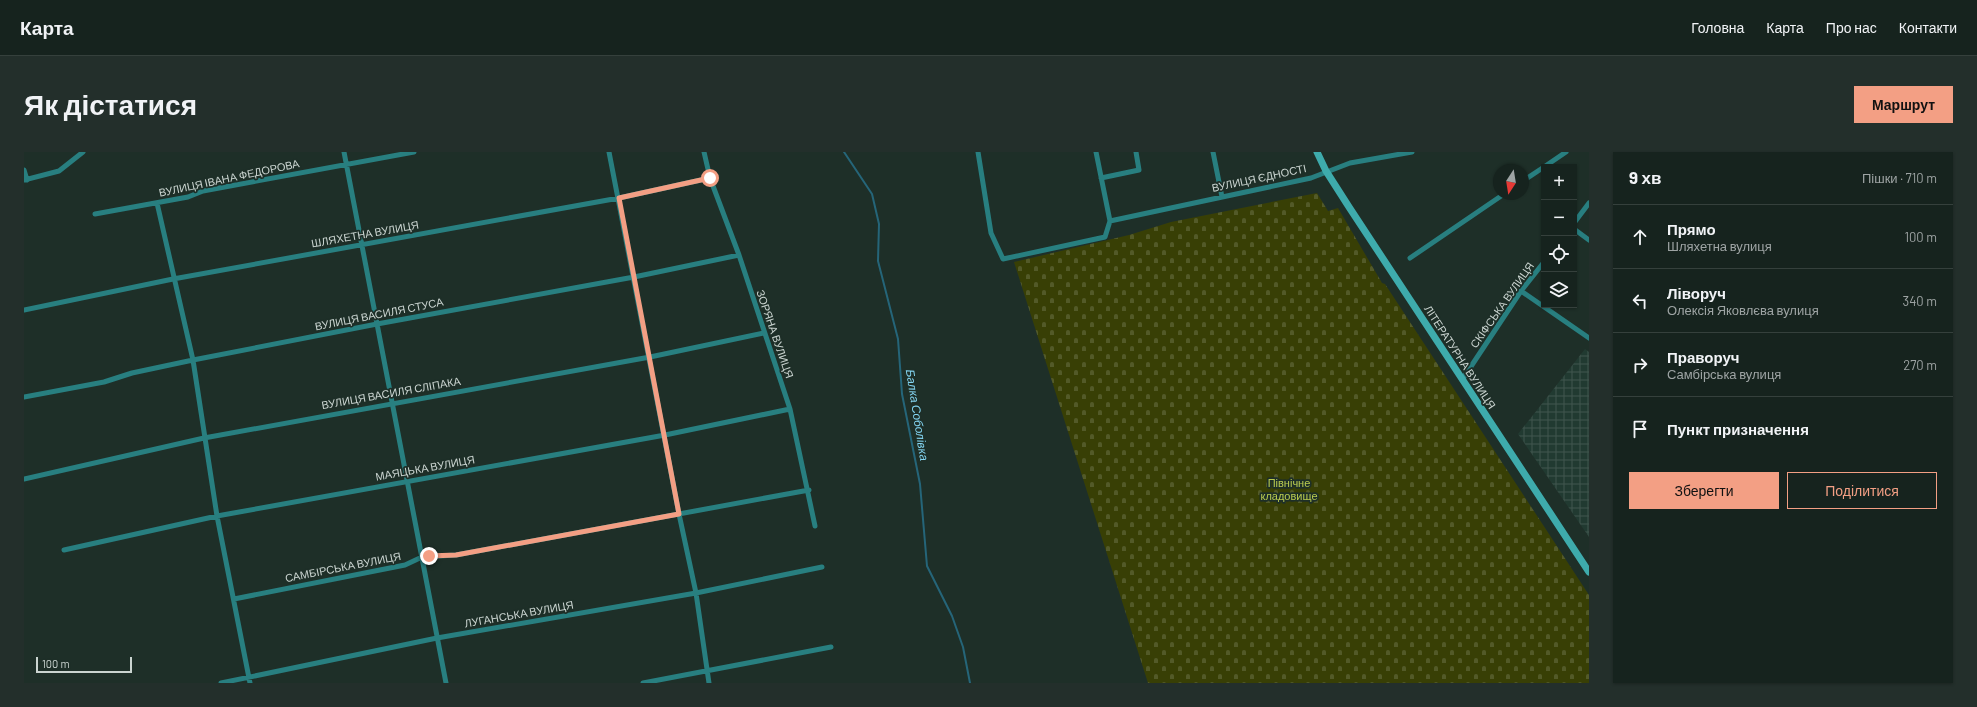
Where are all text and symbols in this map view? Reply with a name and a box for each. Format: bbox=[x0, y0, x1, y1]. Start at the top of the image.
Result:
text: Карта bbox=[20, 16, 74, 39]
text: Головна bbox=[1691, 19, 1744, 36]
text: Карта bbox=[1766, 19, 1804, 36]
text: Про нас bbox=[1826, 19, 1877, 36]
text: Контакти bbox=[1899, 19, 1957, 36]
button: Маршрут bbox=[1854, 86, 1953, 123]
text: Як дістатися bbox=[24, 87, 197, 121]
street label: ВУЛИЦЯ ІВАНА ФЕДОРОВА bbox=[157, 156, 301, 199]
street label: ВУЛИЦЯ ЄДНОСТІ bbox=[1210, 161, 1307, 194]
north arrow bbox=[1493, 164, 1529, 200]
map controls bbox=[1541, 164, 1577, 308]
button: + bbox=[1541, 164, 1577, 200]
text: 9 хв bbox=[1629, 167, 1661, 187]
route start bbox=[701, 169, 719, 187]
text: Пішки · 710 m bbox=[1862, 170, 1937, 186]
button: − bbox=[1541, 200, 1577, 236]
street label: ШЛЯХЕТНА ВУЛИЦЯ bbox=[310, 218, 420, 249]
text: Прямо bbox=[1667, 220, 1716, 238]
icon: ahead bbox=[1629, 226, 1651, 248]
text: 100 m bbox=[1904, 229, 1937, 245]
button: locate bbox=[1541, 236, 1577, 272]
text: Шляхетна вулиця bbox=[1667, 238, 1772, 254]
street label: СКІФСЬКА ВУЛИЦЯ bbox=[1467, 259, 1536, 350]
button: layers bbox=[1541, 272, 1577, 308]
text: Ліворуч bbox=[1667, 284, 1726, 302]
street label: ЗОРЯНА ВУЛИЦЯ bbox=[754, 288, 797, 380]
icon: left bbox=[1629, 290, 1651, 312]
text: 340 m bbox=[1902, 293, 1937, 309]
street label: ВУЛИЦЯ ВАСИЛЯ СТУСА bbox=[314, 295, 445, 332]
text: Олексія Яковлєва вулиця bbox=[1667, 302, 1819, 318]
street label: ЛІТЕРАТУРНА ВУЛИЦЯ bbox=[1422, 303, 1499, 411]
text: Праворуч bbox=[1667, 348, 1740, 366]
icon: right bbox=[1629, 354, 1651, 376]
text: 270 m bbox=[1903, 357, 1937, 373]
text: Самбірська вулиця bbox=[1667, 366, 1781, 382]
water label: Балка Соболівка bbox=[904, 368, 932, 462]
street label: ВУЛИЦЯ ВАСИЛЯ СЛІПАКА bbox=[320, 374, 462, 411]
icon: arrive bbox=[1629, 418, 1651, 440]
text: Пункт призначення bbox=[1667, 420, 1809, 438]
street label: МАЯЦЬКА ВУЛИЦЯ bbox=[374, 452, 476, 483]
button: Зберегти bbox=[1629, 472, 1779, 509]
button: Поділитися bbox=[1787, 472, 1937, 509]
park label: Північне кладовище bbox=[1260, 476, 1318, 502]
route end bbox=[420, 547, 438, 565]
street label: САМБІРСЬКА ВУЛИЦЯ bbox=[284, 549, 402, 584]
street label: ЛУГАНСЬКА ВУЛИЦЯ bbox=[463, 597, 575, 630]
scale bar bbox=[36, 655, 132, 674]
text: 100 m bbox=[42, 657, 70, 670]

